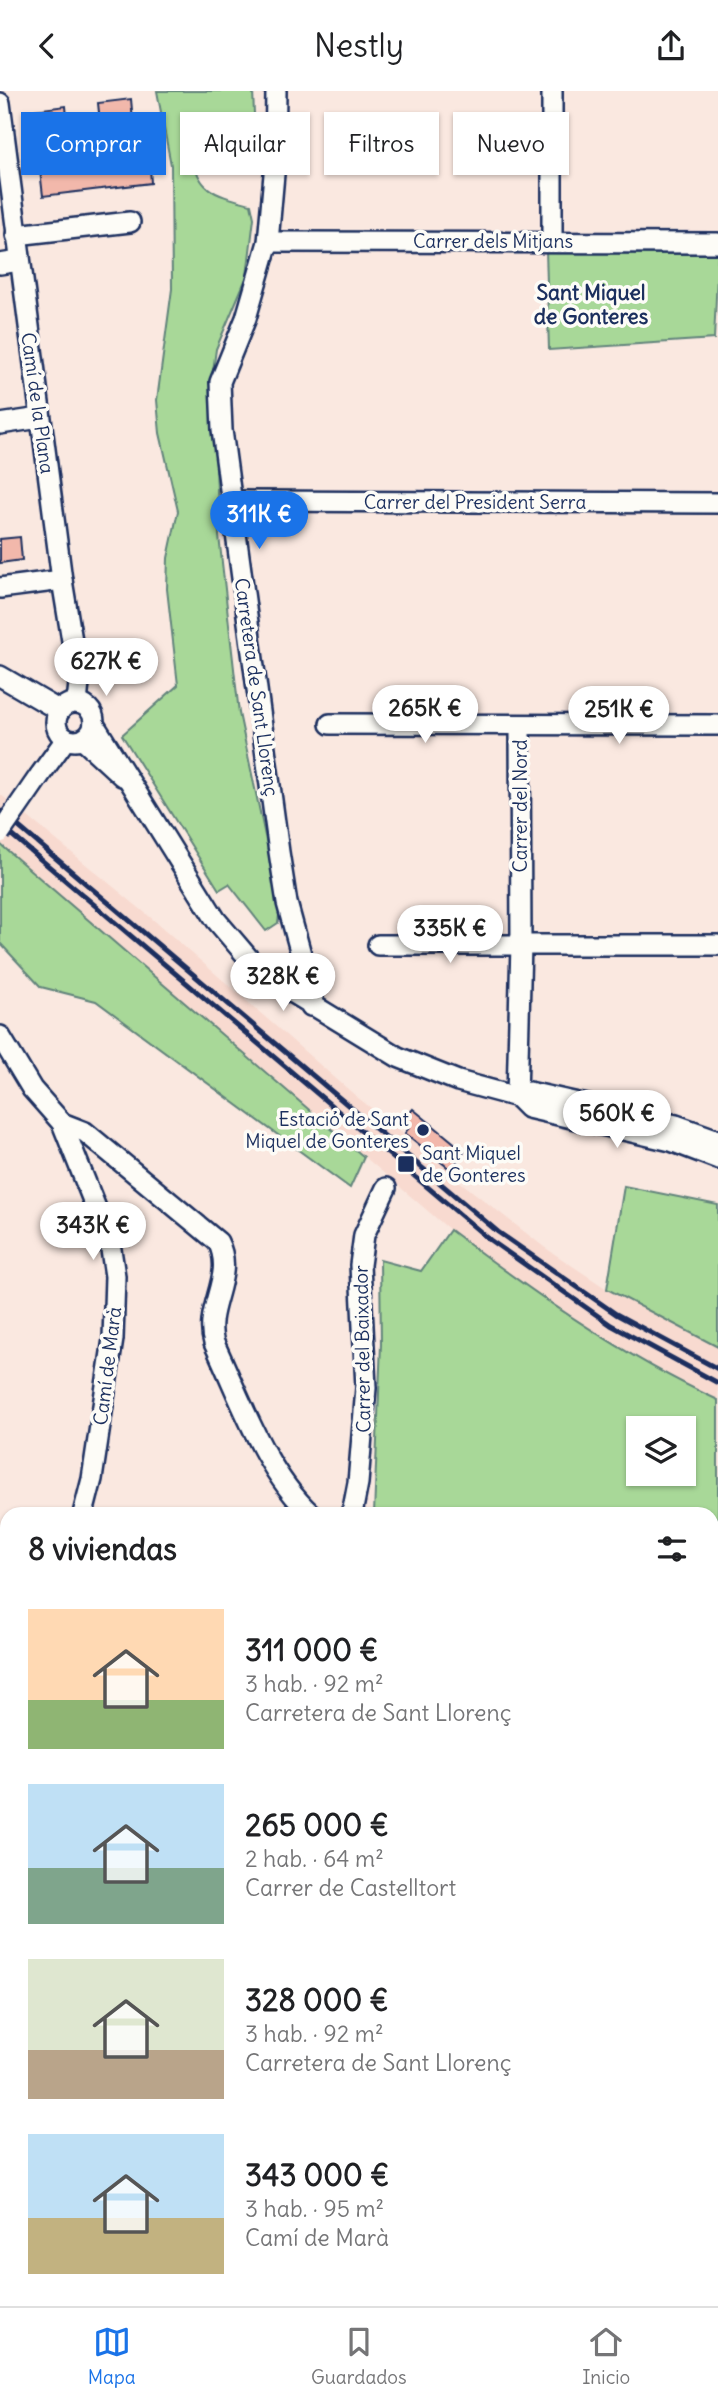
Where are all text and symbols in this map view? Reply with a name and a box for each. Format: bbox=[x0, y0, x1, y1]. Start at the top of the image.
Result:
text: Nestly bbox=[314, 25, 404, 66]
icon: back bbox=[28, 27, 66, 65]
icon: share bbox=[652, 27, 690, 65]
chip: Comprar bbox=[21, 112, 166, 175]
chip: Alquilar bbox=[180, 112, 310, 175]
chip: Filtros bbox=[324, 112, 439, 175]
chip: Nuevo bbox=[453, 112, 569, 175]
street label: Carrer dels Mitjans bbox=[413, 229, 573, 253]
district label: Sant Miquel de Gonteres bbox=[534, 279, 649, 330]
street label: Camí de la Plana bbox=[16, 331, 60, 475]
street label: Carrer del President Serra bbox=[364, 490, 586, 514]
pin: 311K € bbox=[202, 491, 316, 551]
text: 311K € bbox=[226, 499, 292, 528]
street label: Carretera de Sant Llorenç bbox=[230, 576, 284, 798]
pin: 627K € bbox=[49, 639, 163, 698]
text: 627K € bbox=[70, 646, 142, 675]
pin: 265K € bbox=[368, 685, 482, 745]
pin: 251K € bbox=[562, 687, 676, 746]
text: 265K € bbox=[388, 693, 462, 722]
text: 251K € bbox=[584, 694, 654, 723]
street label: Carrer del Nord bbox=[508, 739, 532, 873]
pin: 335K € bbox=[393, 905, 507, 965]
text: 335K € bbox=[413, 913, 487, 942]
pin: 328K € bbox=[226, 953, 340, 1013]
text: 328K € bbox=[246, 961, 320, 990]
pin: 560K € bbox=[560, 1091, 674, 1150]
text: 560K € bbox=[579, 1098, 655, 1127]
place label: Estació de Sant Miquel de Gonteres bbox=[245, 1107, 409, 1153]
marker: Estació de Sant Miquel de Gonteres bbox=[415, 1122, 431, 1138]
place label: Sant Miquel de Gonteres bbox=[422, 1141, 526, 1187]
marker: Sant Miquel de Gonteres bbox=[396, 1154, 416, 1174]
pin: 343K € bbox=[36, 1203, 150, 1262]
text: 343K € bbox=[56, 1210, 130, 1239]
street label: Carrer del Baixador bbox=[349, 1265, 375, 1433]
street label: Camí de Marà bbox=[88, 1305, 126, 1427]
map controls bbox=[626, 1416, 696, 1486]
button: layers bbox=[626, 1416, 696, 1486]
text: 8 viviendas bbox=[28, 1530, 177, 1568]
icon: filters bbox=[653, 1530, 691, 1568]
text: 311 000 € bbox=[245, 1631, 378, 1669]
icon: home bbox=[84, 1637, 168, 1721]
text: 3 hab. · 92 m² bbox=[245, 1669, 384, 1698]
text: Carretera de Sant Llorenç bbox=[245, 1698, 511, 1727]
text: 265 000 € bbox=[245, 1806, 389, 1844]
icon: home bbox=[84, 1812, 168, 1896]
text: 2 hab. · 64 m² bbox=[245, 1844, 384, 1873]
text: Carrer de Castelltort bbox=[245, 1873, 456, 1902]
text: 328 000 € bbox=[245, 1981, 389, 2019]
icon: home bbox=[84, 1987, 168, 2071]
text: 3 hab. · 92 m² bbox=[245, 2019, 384, 2048]
text: Carretera de Sant Llorenç bbox=[245, 2048, 511, 2077]
text: 343 000 € bbox=[245, 2156, 389, 2194]
icon: home bbox=[84, 2162, 168, 2246]
text: 3 hab. · 95 m² bbox=[245, 2194, 384, 2223]
text: Camí de Marà bbox=[245, 2223, 389, 2252]
tab: Mapa bbox=[88, 2323, 136, 2389]
tab: Guardados bbox=[311, 2323, 407, 2389]
tab: Inicio bbox=[582, 2323, 630, 2389]

